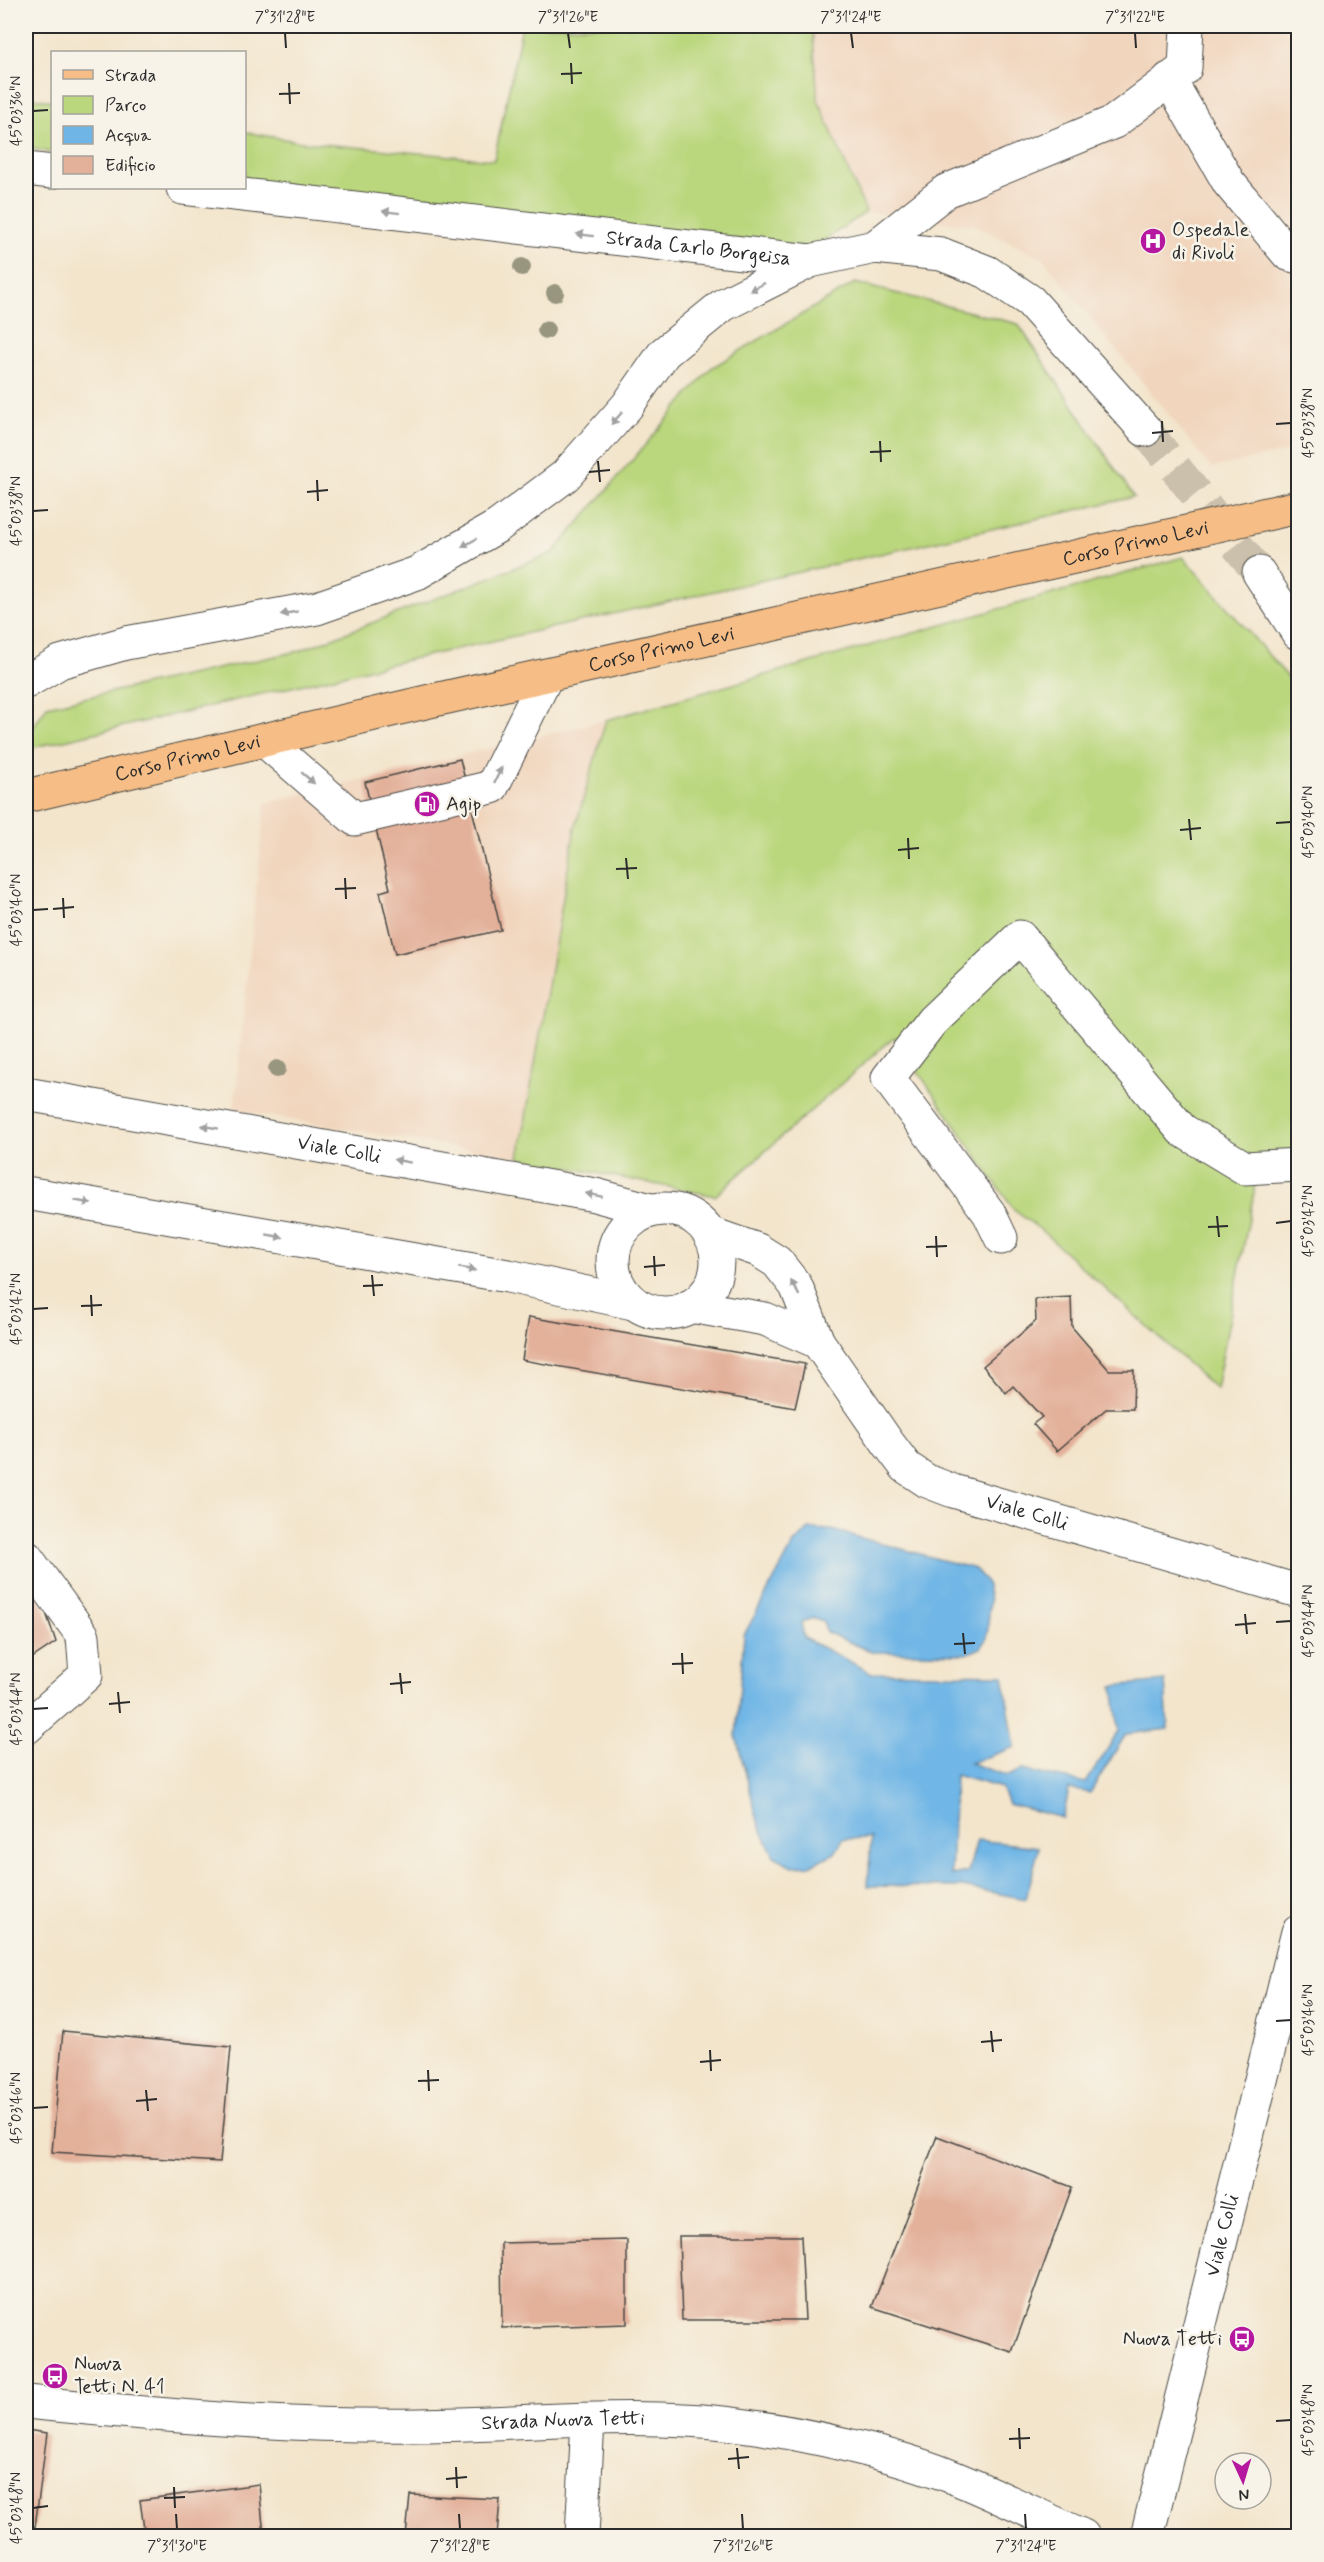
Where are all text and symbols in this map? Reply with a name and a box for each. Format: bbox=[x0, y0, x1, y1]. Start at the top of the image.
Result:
text: 7°31'28"E bbox=[255, 8, 315, 28]
text: 7°31'26"E bbox=[538, 8, 598, 28]
text: 7°31'24"E bbox=[820, 8, 882, 28]
text: 7°31'22"E bbox=[1105, 8, 1165, 28]
legend bbox=[51, 51, 246, 189]
text: Strada bbox=[105, 64, 156, 88]
text: 45°03'36"N bbox=[7, 76, 27, 146]
text: Parco bbox=[105, 94, 146, 118]
text: Acqua bbox=[105, 124, 151, 148]
text: Edificio bbox=[105, 154, 156, 178]
one-way arrow bbox=[381, 207, 400, 217]
place label: Ospedale di Rivoli bbox=[1172, 217, 1249, 267]
street label: Strada Carlo Borgeisa bbox=[605, 224, 792, 272]
hospital icon: Ospedale di Rivoli bbox=[1138, 226, 1168, 256]
one-way arrow bbox=[575, 230, 594, 240]
one-way arrow bbox=[749, 283, 766, 292]
text: 45°03'38"N bbox=[1299, 388, 1319, 458]
one-way arrow bbox=[611, 410, 624, 425]
text: 45°03'38"N bbox=[7, 476, 27, 546]
street label: Corso Primo Levi bbox=[1060, 514, 1211, 573]
one-way arrow bbox=[460, 538, 477, 548]
one-way arrow bbox=[279, 609, 298, 618]
street label: Corso Primo Levi bbox=[586, 620, 737, 679]
street label: Corso Primo Levi bbox=[112, 728, 263, 788]
one-way arrow bbox=[493, 767, 502, 784]
one-way arrow bbox=[300, 771, 315, 784]
text: 45°03'40"N bbox=[1299, 786, 1319, 858]
fuel station icon: Agip bbox=[412, 789, 442, 819]
place label: Agip bbox=[446, 791, 481, 818]
text: 45°03'40"N bbox=[7, 874, 27, 946]
one-way arrow bbox=[200, 1122, 219, 1131]
street label: Viale Colli bbox=[295, 1129, 383, 1170]
one-way arrow bbox=[392, 1156, 411, 1165]
text: 45°03'42"N bbox=[1299, 1185, 1319, 1257]
one-way arrow bbox=[584, 1190, 603, 1199]
one-way arrow bbox=[74, 1198, 93, 1207]
one-way arrow bbox=[266, 1231, 285, 1240]
one-way arrow bbox=[458, 1265, 477, 1274]
text: 45°03'42"N bbox=[7, 1273, 27, 1345]
one-way arrow bbox=[790, 1279, 800, 1296]
street label: Viale Colli bbox=[983, 1488, 1071, 1537]
text: 45°03'44"N bbox=[1299, 1584, 1319, 1658]
text: 45°03'44"N bbox=[7, 1672, 27, 1746]
text: 45°03'46"N bbox=[1299, 1984, 1319, 2056]
text: 45°03'46"N bbox=[7, 2072, 27, 2144]
street label: Viale Colli bbox=[1199, 2191, 1246, 2279]
bus stop icon: Nuova Tetti bbox=[1227, 2324, 1257, 2354]
place label: Nuova Tetti bbox=[1123, 2326, 1222, 2353]
place label: Nuova Tetti N. 41 bbox=[74, 2351, 165, 2401]
bus stop icon: Nuova Tetti N. 41 bbox=[40, 2361, 70, 2391]
text: 45°03'48"N bbox=[1299, 2384, 1319, 2456]
street label: Strada Nuova Tetti bbox=[481, 2405, 645, 2437]
north arrow bbox=[1213, 2451, 1273, 2511]
text: 45°03'48"N bbox=[7, 2472, 27, 2544]
text: N bbox=[1238, 2484, 1250, 2505]
text: 7°31'30"E bbox=[147, 2537, 207, 2557]
text: 7°31'28"E bbox=[430, 2537, 490, 2557]
text: 7°31'26"E bbox=[713, 2537, 773, 2557]
text: 7°31'24"E bbox=[995, 2537, 1057, 2557]

